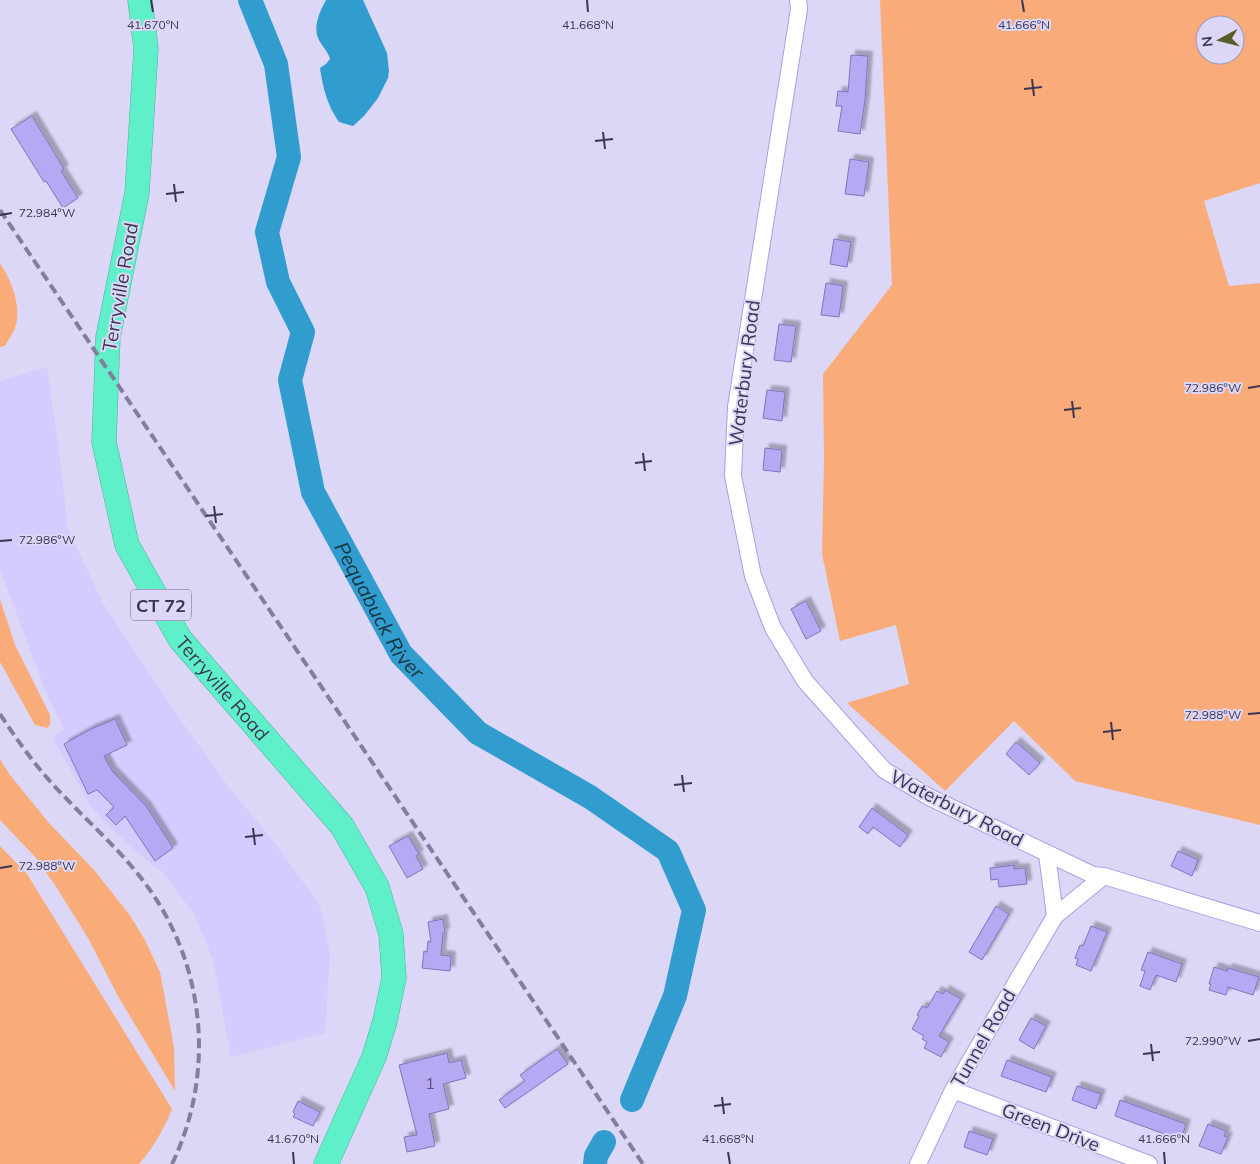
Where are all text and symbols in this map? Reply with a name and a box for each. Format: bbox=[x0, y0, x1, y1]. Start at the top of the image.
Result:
north arrow bbox=[1195, 15, 1245, 65]
text: 41.670°N bbox=[127, 17, 179, 32]
text: 41.668°N bbox=[562, 17, 614, 32]
text: 41.666°N bbox=[998, 17, 1050, 32]
text: N bbox=[1198, 35, 1217, 48]
text: 72.984°W bbox=[19, 205, 75, 220]
street label: Terryville Road bbox=[97, 221, 143, 353]
street label: Waterbury Road bbox=[723, 299, 765, 447]
text: 72.986°W bbox=[1185, 380, 1241, 395]
text: 72.986°W bbox=[19, 532, 75, 547]
water label: Pequabuck River bbox=[330, 537, 431, 684]
road number: CT 72 bbox=[131, 590, 191, 620]
street label: Terryville Road bbox=[171, 631, 274, 745]
text: 72.988°W bbox=[1185, 707, 1241, 722]
street label: Waterbury Road bbox=[886, 764, 1028, 852]
text: 72.988°W bbox=[19, 858, 75, 873]
street label: Tunnel Road bbox=[945, 984, 1021, 1092]
text: 72.990°W bbox=[1185, 1033, 1241, 1048]
house number: 1 bbox=[425, 1073, 435, 1093]
street label: Green Drive bbox=[998, 1097, 1104, 1157]
text: 41.670°N bbox=[267, 1131, 319, 1146]
text: 41.668°N bbox=[702, 1131, 754, 1146]
text: 41.666°N bbox=[1138, 1131, 1190, 1146]

